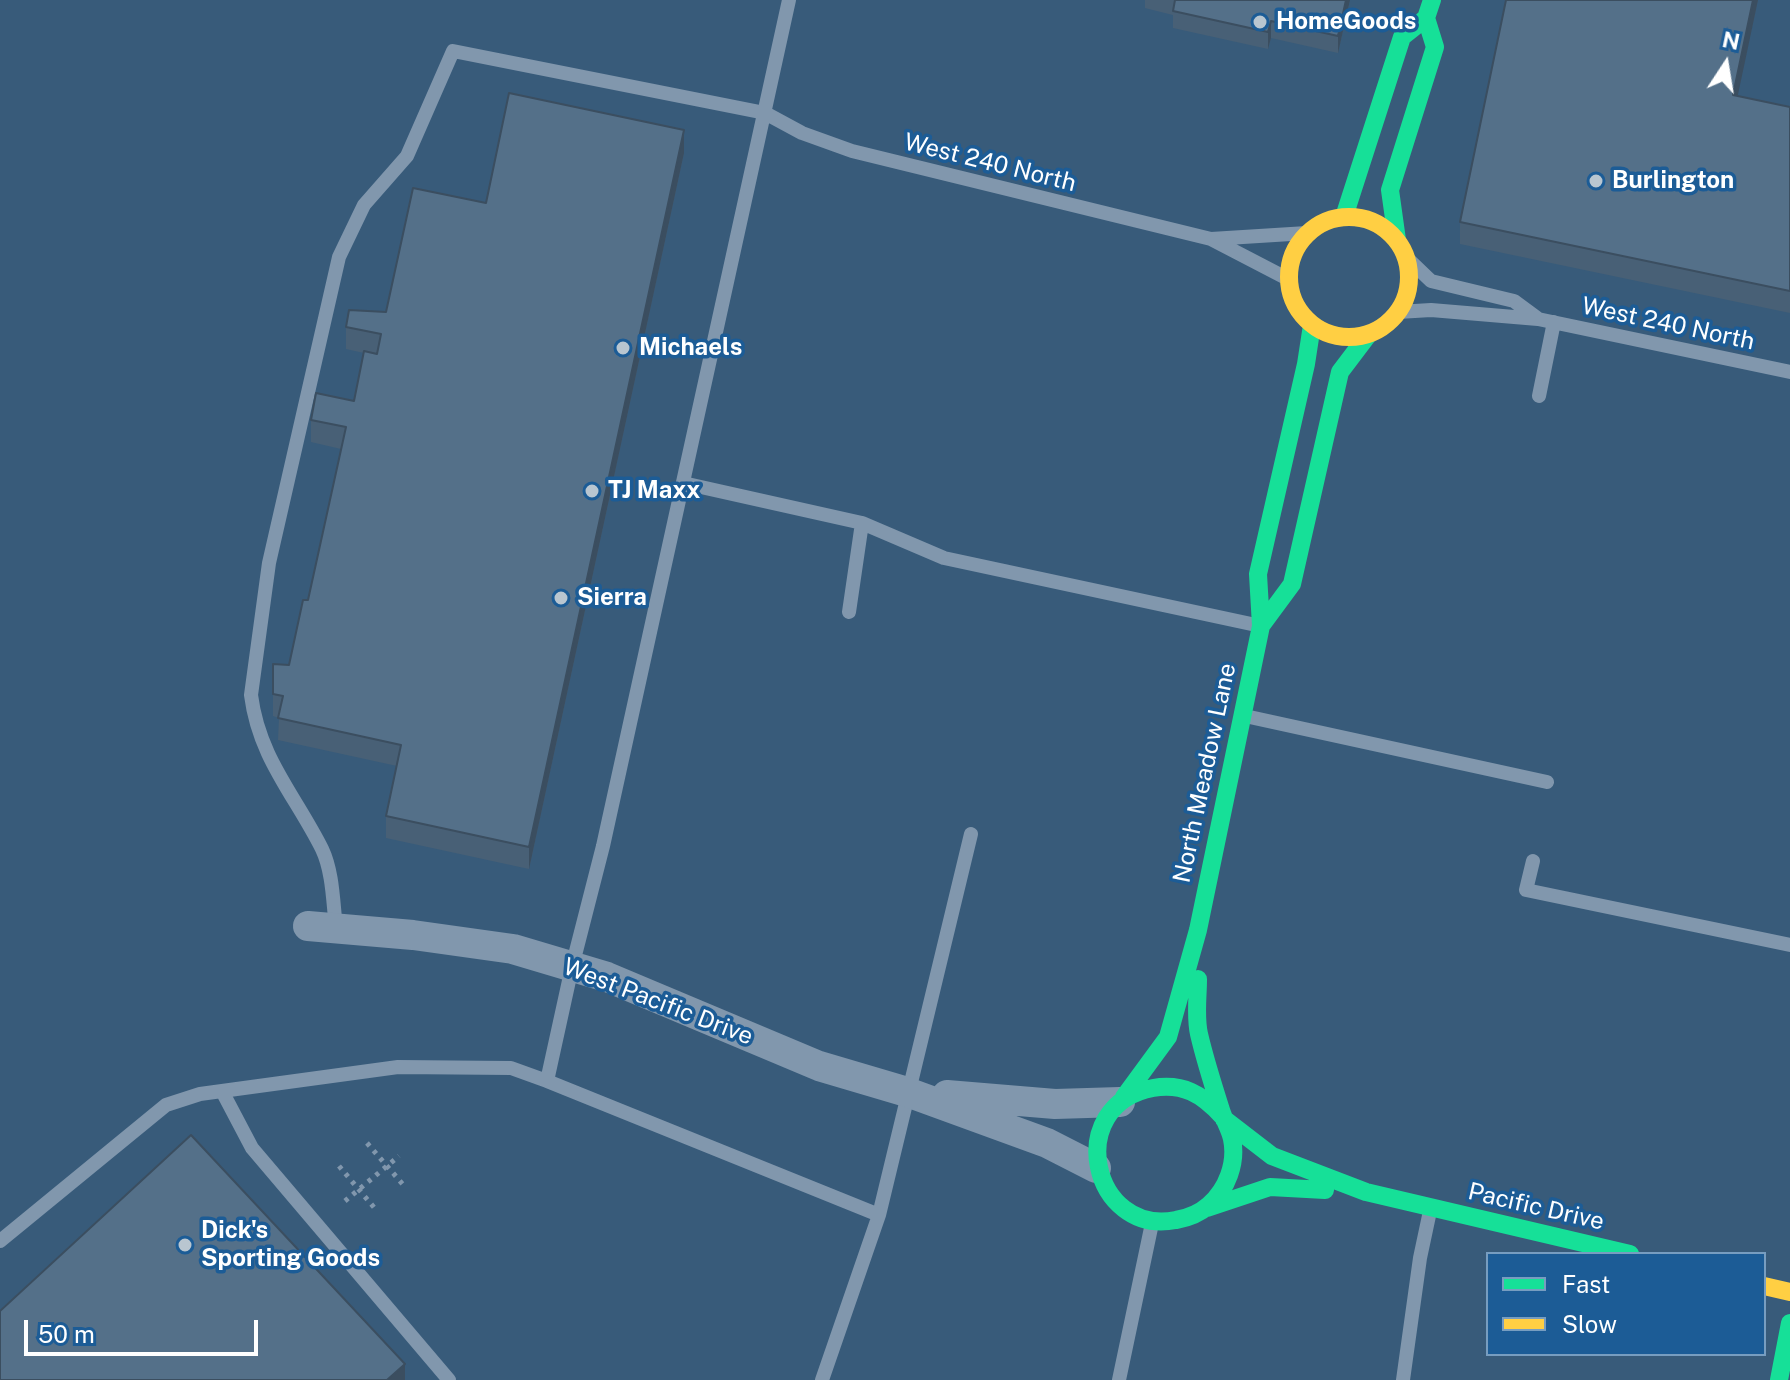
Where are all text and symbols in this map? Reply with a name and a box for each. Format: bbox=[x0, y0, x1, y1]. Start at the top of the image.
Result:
place label: HomeGoods bbox=[1276, 8, 1416, 36]
marker: HomeGoods bbox=[1251, 13, 1269, 31]
north arrow bbox=[1686, 24, 1766, 104]
text: N bbox=[1720, 26, 1742, 55]
street label: West 240 North bbox=[901, 128, 1079, 198]
place label: Burlington bbox=[1612, 167, 1734, 195]
marker: Burlington bbox=[1587, 172, 1605, 190]
street label: West 240 North bbox=[1579, 292, 1757, 356]
place label: Michaels bbox=[639, 334, 742, 362]
marker: Michaels bbox=[614, 339, 632, 357]
place label: TJ Maxx bbox=[608, 477, 700, 505]
marker: TJ Maxx bbox=[583, 482, 601, 500]
place label: Sierra bbox=[577, 584, 647, 612]
marker: Sierra bbox=[552, 589, 570, 607]
street label: North Meadow Lane bbox=[1168, 661, 1242, 885]
street label: West Pacific Drive bbox=[559, 952, 757, 1052]
street label: Pacific Drive bbox=[1465, 1177, 1607, 1237]
place label: Dick's Sporting Goods bbox=[201, 1217, 380, 1273]
marker: Dick's Sporting Goods bbox=[176, 1236, 194, 1254]
legend bbox=[1486, 1252, 1766, 1356]
text: Fast bbox=[1562, 1270, 1610, 1298]
scale bar bbox=[28, 1304, 262, 1354]
text: Slow bbox=[1562, 1310, 1617, 1338]
text: 50 m bbox=[38, 1320, 95, 1348]

